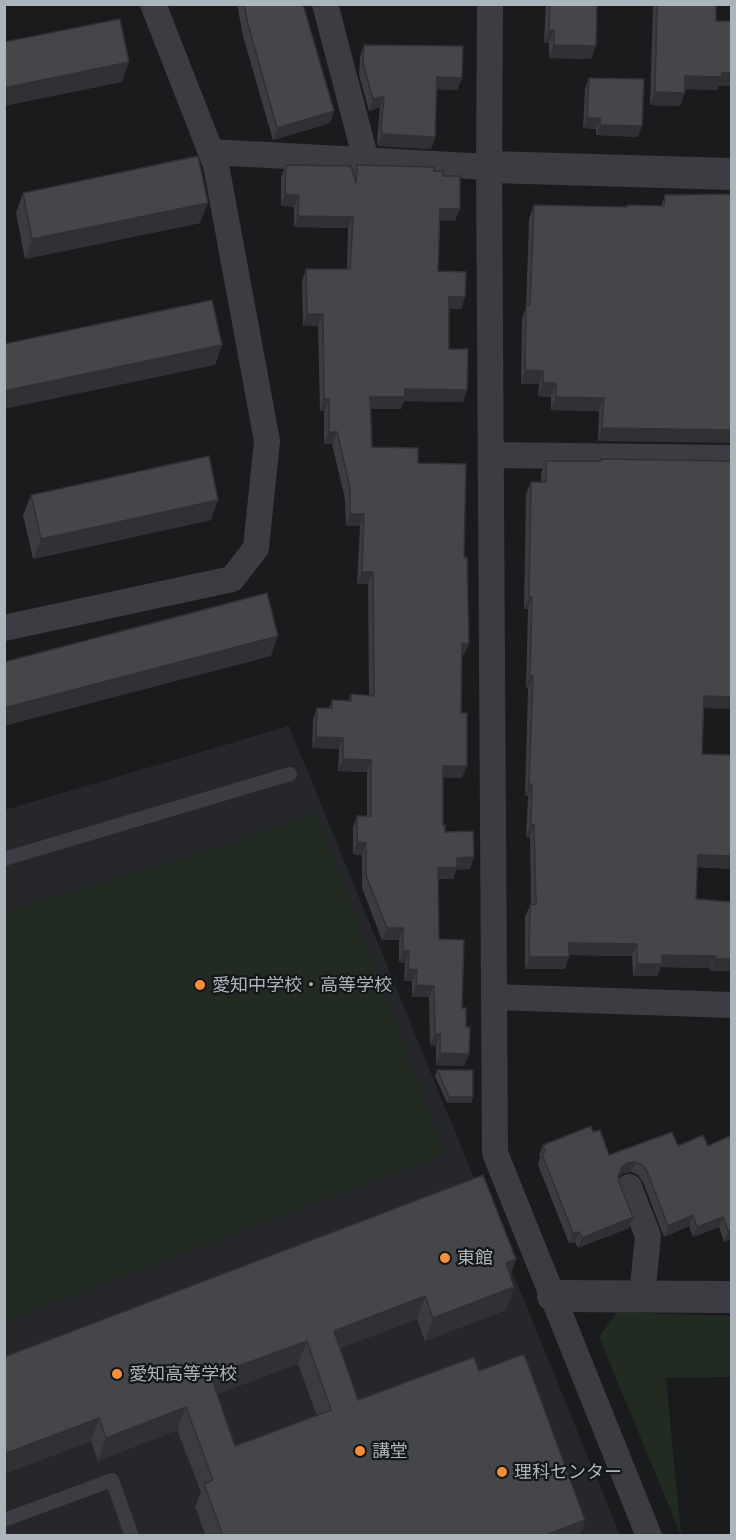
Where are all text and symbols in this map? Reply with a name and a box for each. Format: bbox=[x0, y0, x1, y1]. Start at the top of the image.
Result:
place label: 愛知中学校・高等学校 bbox=[212, 973, 392, 998]
marker: 愛知中学校・高等学校 bbox=[193, 978, 207, 992]
place label: 東館 bbox=[457, 1246, 493, 1271]
marker: 東館 bbox=[438, 1251, 452, 1265]
place label: 愛知高等学校 bbox=[129, 1362, 237, 1387]
marker: 愛知高等学校 bbox=[110, 1367, 124, 1381]
place label: 講堂 bbox=[372, 1439, 408, 1464]
marker: 講堂 bbox=[353, 1444, 367, 1458]
place label: 理科センター bbox=[514, 1460, 622, 1485]
marker: 理科センター bbox=[495, 1465, 509, 1479]

